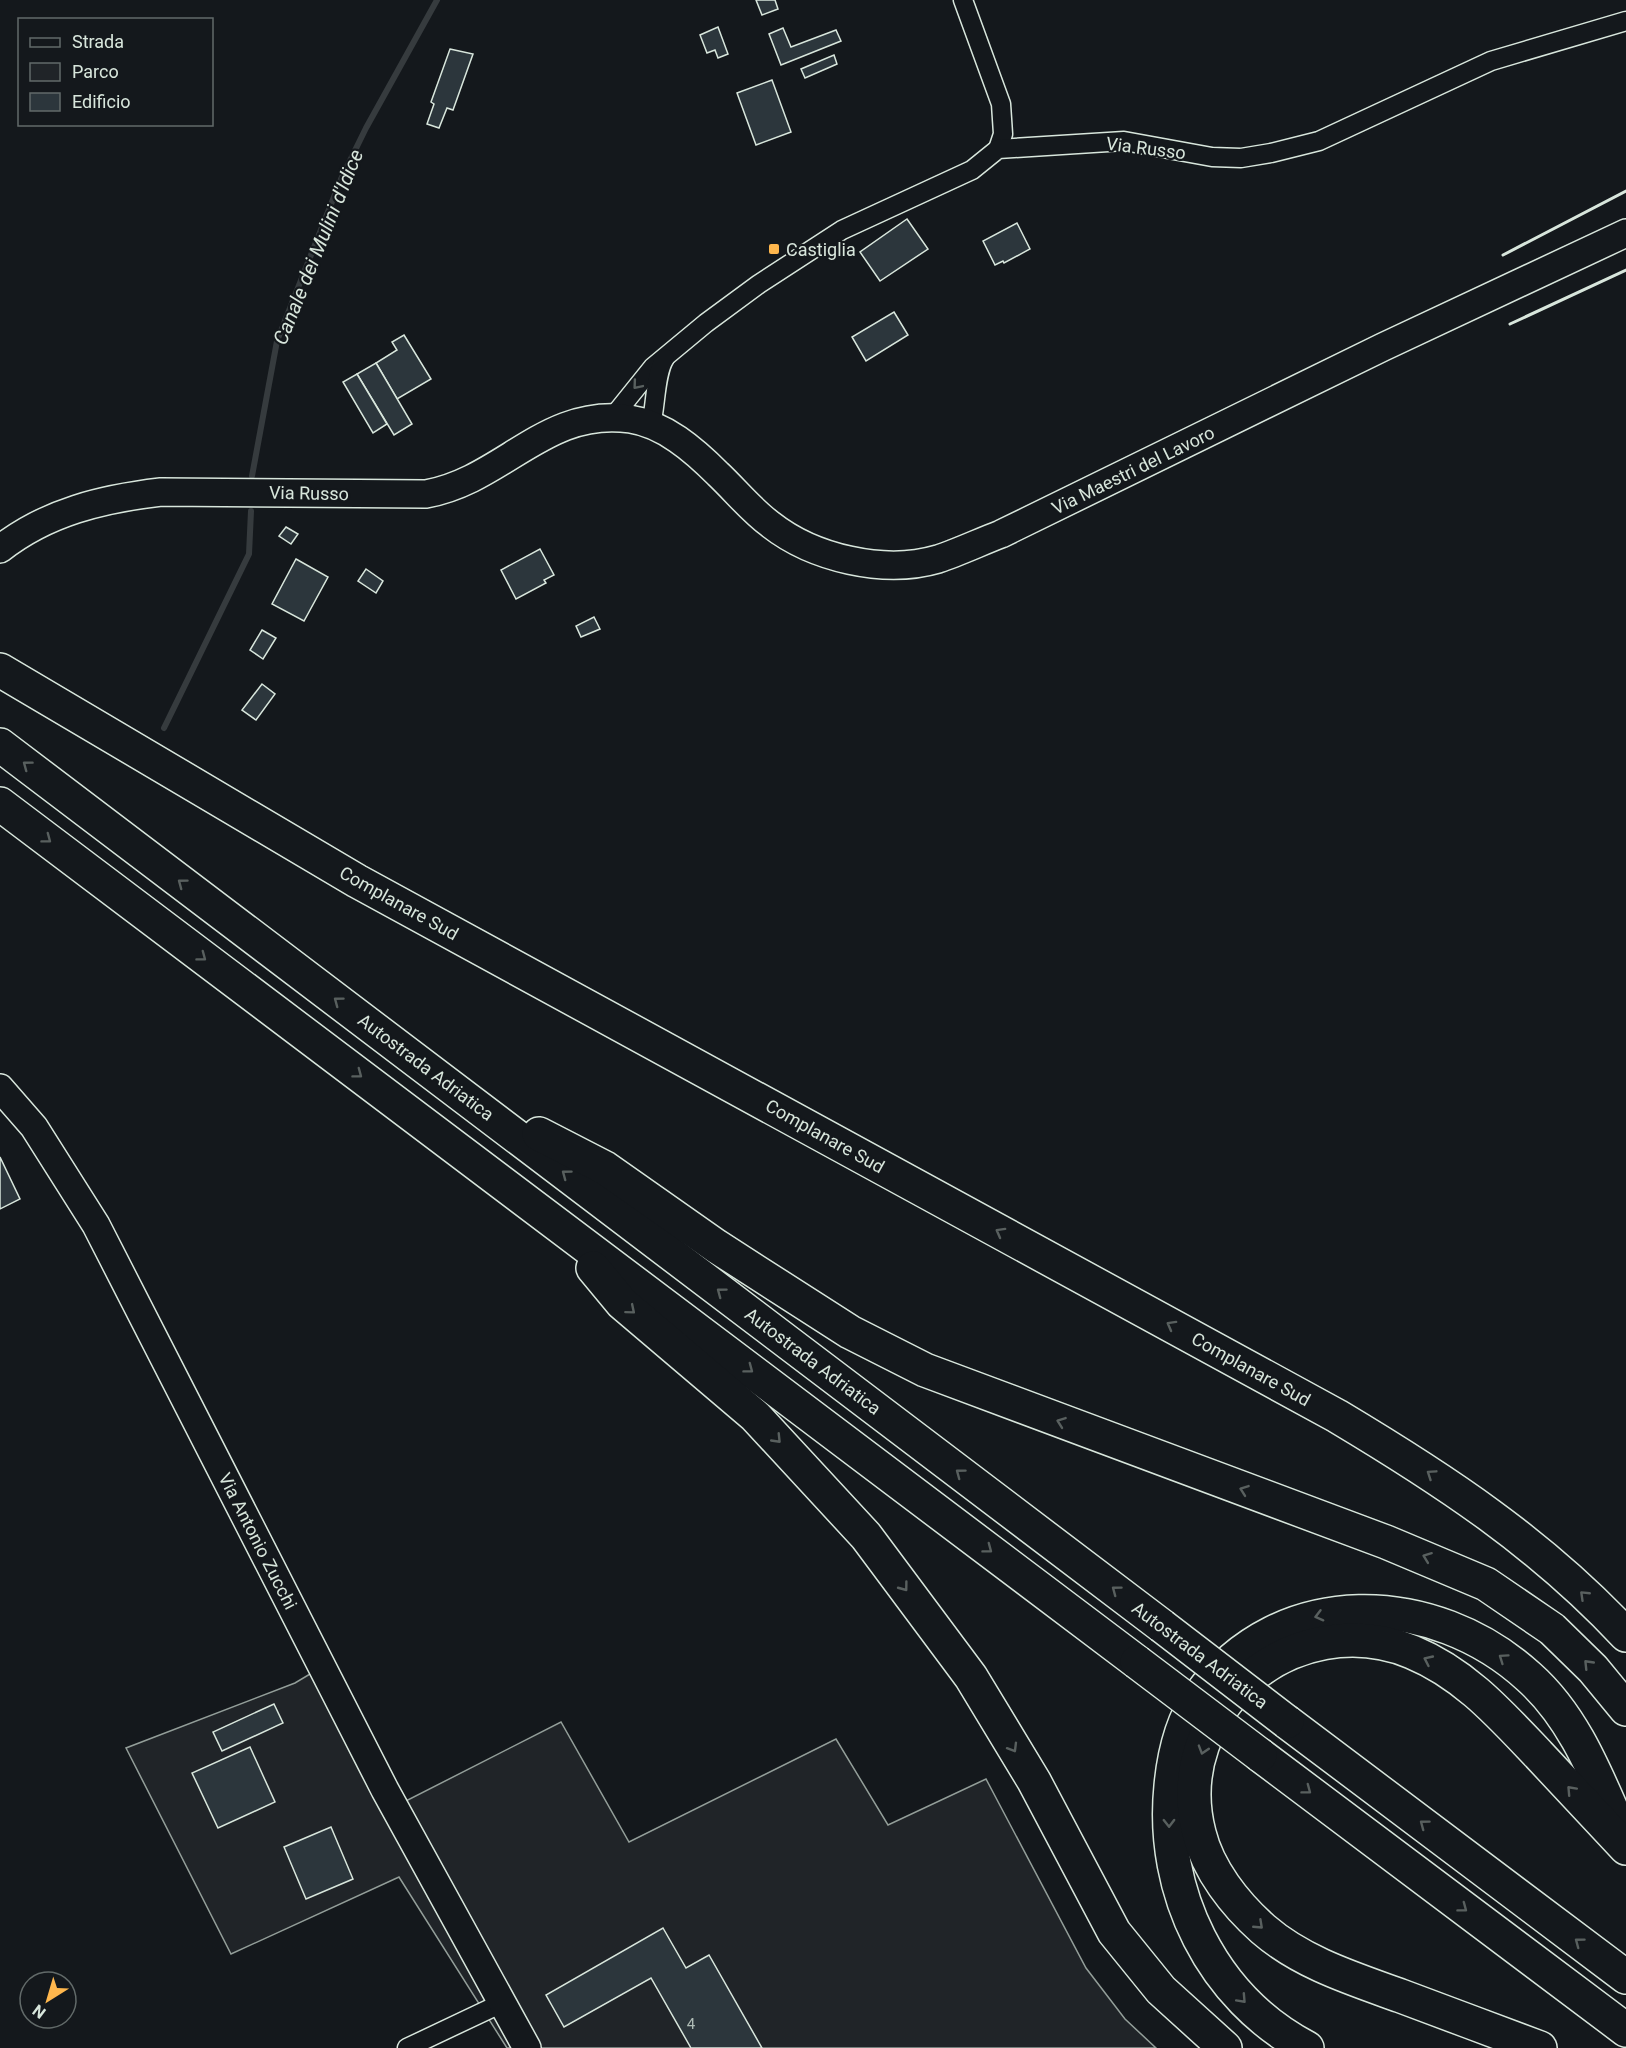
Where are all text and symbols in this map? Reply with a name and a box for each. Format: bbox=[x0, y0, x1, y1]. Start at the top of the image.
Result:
legend bbox=[18, 18, 213, 126]
text: Strada bbox=[72, 31, 124, 52]
text: Parco bbox=[72, 61, 119, 82]
text: Edificio bbox=[72, 91, 131, 112]
street label: Via Russo bbox=[1105, 133, 1187, 163]
water label: Canale dei Mulini d'Idice bbox=[268, 146, 368, 348]
place label: Castiglia bbox=[786, 239, 856, 260]
marker: Castiglia bbox=[767, 242, 781, 256]
one-way arrow bbox=[633, 378, 644, 389]
street label: Via Maestri del Lavoro bbox=[1048, 422, 1218, 518]
street label: Via Russo bbox=[269, 482, 349, 504]
one-way arrow bbox=[22, 762, 33, 773]
one-way arrow bbox=[40, 832, 51, 843]
street label: Complanare Sud bbox=[336, 862, 462, 944]
one-way arrow bbox=[178, 879, 189, 890]
one-way arrow bbox=[195, 950, 206, 961]
one-way arrow bbox=[333, 997, 344, 1008]
street label: Autostrada Adriatica bbox=[354, 1009, 498, 1125]
one-way arrow bbox=[351, 1067, 362, 1078]
street label: Complanare Sud bbox=[762, 1095, 888, 1177]
one-way arrow bbox=[562, 1170, 573, 1181]
one-way arrow bbox=[996, 1228, 1006, 1239]
one-way arrow bbox=[717, 1288, 728, 1299]
one-way arrow bbox=[624, 1303, 635, 1314]
street label: Autostrada Adriatica bbox=[741, 1303, 885, 1419]
one-way arrow bbox=[1167, 1321, 1177, 1332]
street label: Complanare Sud bbox=[1188, 1328, 1314, 1410]
one-way arrow bbox=[742, 1361, 753, 1372]
one-way arrow bbox=[1057, 1417, 1067, 1430]
one-way arrow bbox=[770, 1431, 781, 1442]
street label: Via Antonio Zucchi bbox=[214, 1469, 302, 1613]
one-way arrow bbox=[956, 1469, 967, 1480]
one-way arrow bbox=[1427, 1470, 1438, 1481]
one-way arrow bbox=[1240, 1484, 1250, 1497]
one-way arrow bbox=[981, 1542, 992, 1553]
one-way arrow bbox=[1422, 1552, 1433, 1565]
one-way arrow bbox=[897, 1580, 908, 1591]
one-way arrow bbox=[1111, 1587, 1122, 1598]
one-way arrow bbox=[1581, 1591, 1592, 1602]
street label: Autostrada Adriatica bbox=[1128, 1597, 1272, 1713]
one-way arrow bbox=[1314, 1609, 1324, 1622]
one-way arrow bbox=[1499, 1654, 1510, 1665]
one-way arrow bbox=[1423, 1655, 1434, 1667]
one-way arrow bbox=[1585, 1660, 1596, 1671]
one-way arrow bbox=[1006, 1742, 1018, 1752]
one-way arrow bbox=[1198, 1744, 1210, 1755]
one-way arrow bbox=[1301, 1783, 1312, 1794]
one-way arrow bbox=[1568, 1786, 1579, 1797]
one-way arrow bbox=[1163, 1818, 1175, 1827]
one-way arrow bbox=[1419, 1821, 1430, 1832]
one-way arrow bbox=[1457, 1900, 1468, 1911]
one-way arrow bbox=[1252, 1918, 1263, 1929]
one-way arrow bbox=[1575, 1938, 1586, 1949]
north arrow bbox=[18, 1970, 78, 2030]
one-way arrow bbox=[1234, 1992, 1245, 2003]
text: N bbox=[29, 2001, 50, 2023]
house number: 4 bbox=[687, 2015, 696, 2033]

